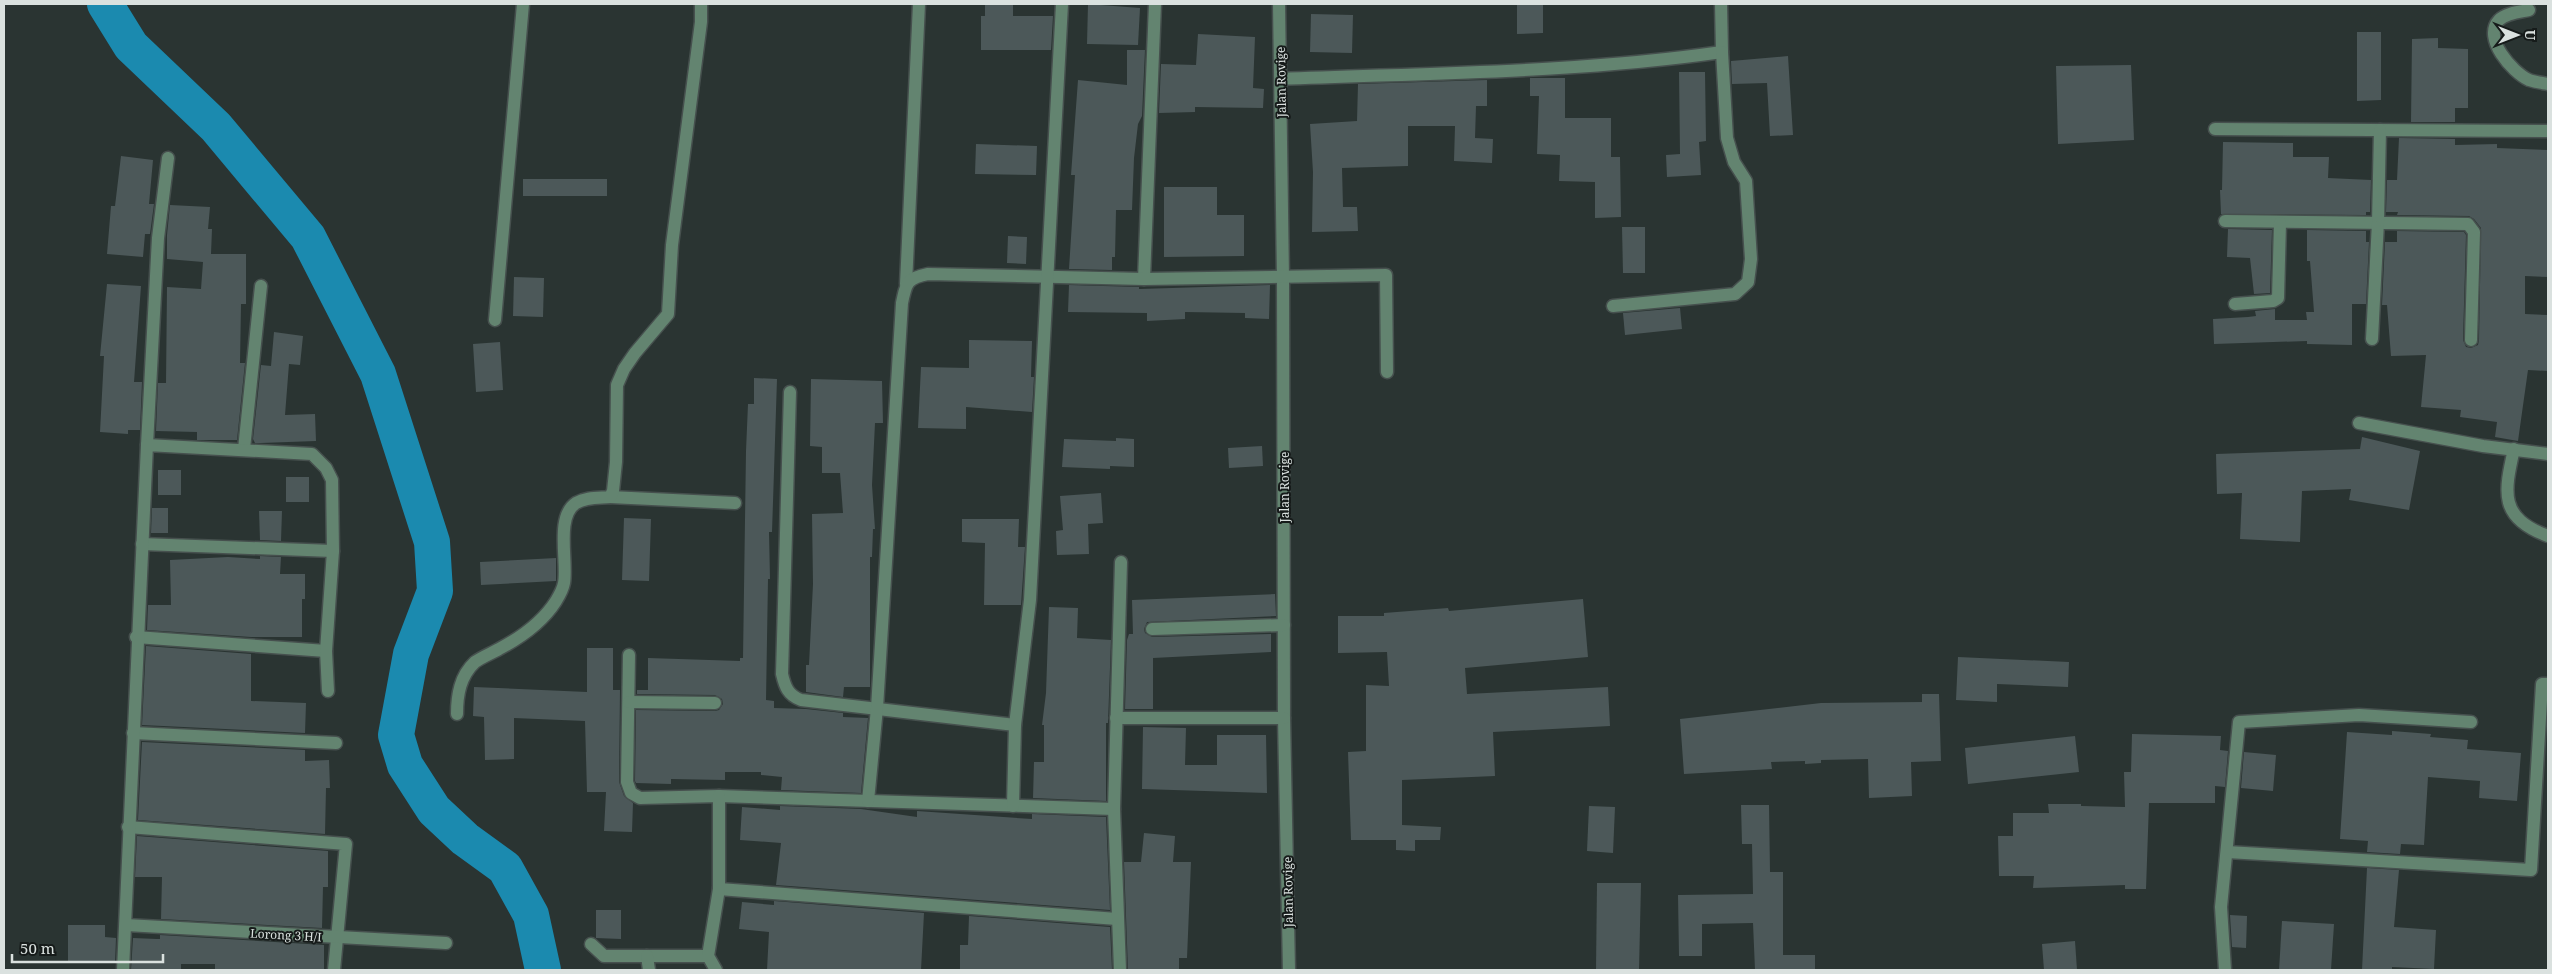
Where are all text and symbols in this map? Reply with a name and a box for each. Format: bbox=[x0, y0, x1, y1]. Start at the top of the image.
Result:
north arrow bbox=[2492, 10, 2542, 60]
text: U bbox=[2521, 30, 2540, 41]
street label: Jalan Rovige bbox=[1272, 46, 1290, 119]
street label: Jalan Rovige bbox=[1276, 452, 1293, 523]
street label: Jalan Rovige bbox=[1279, 856, 1297, 929]
street label: Lorong 3 H/I bbox=[250, 925, 322, 945]
scale bar bbox=[12, 932, 164, 964]
text: 50 m bbox=[20, 938, 55, 958]

